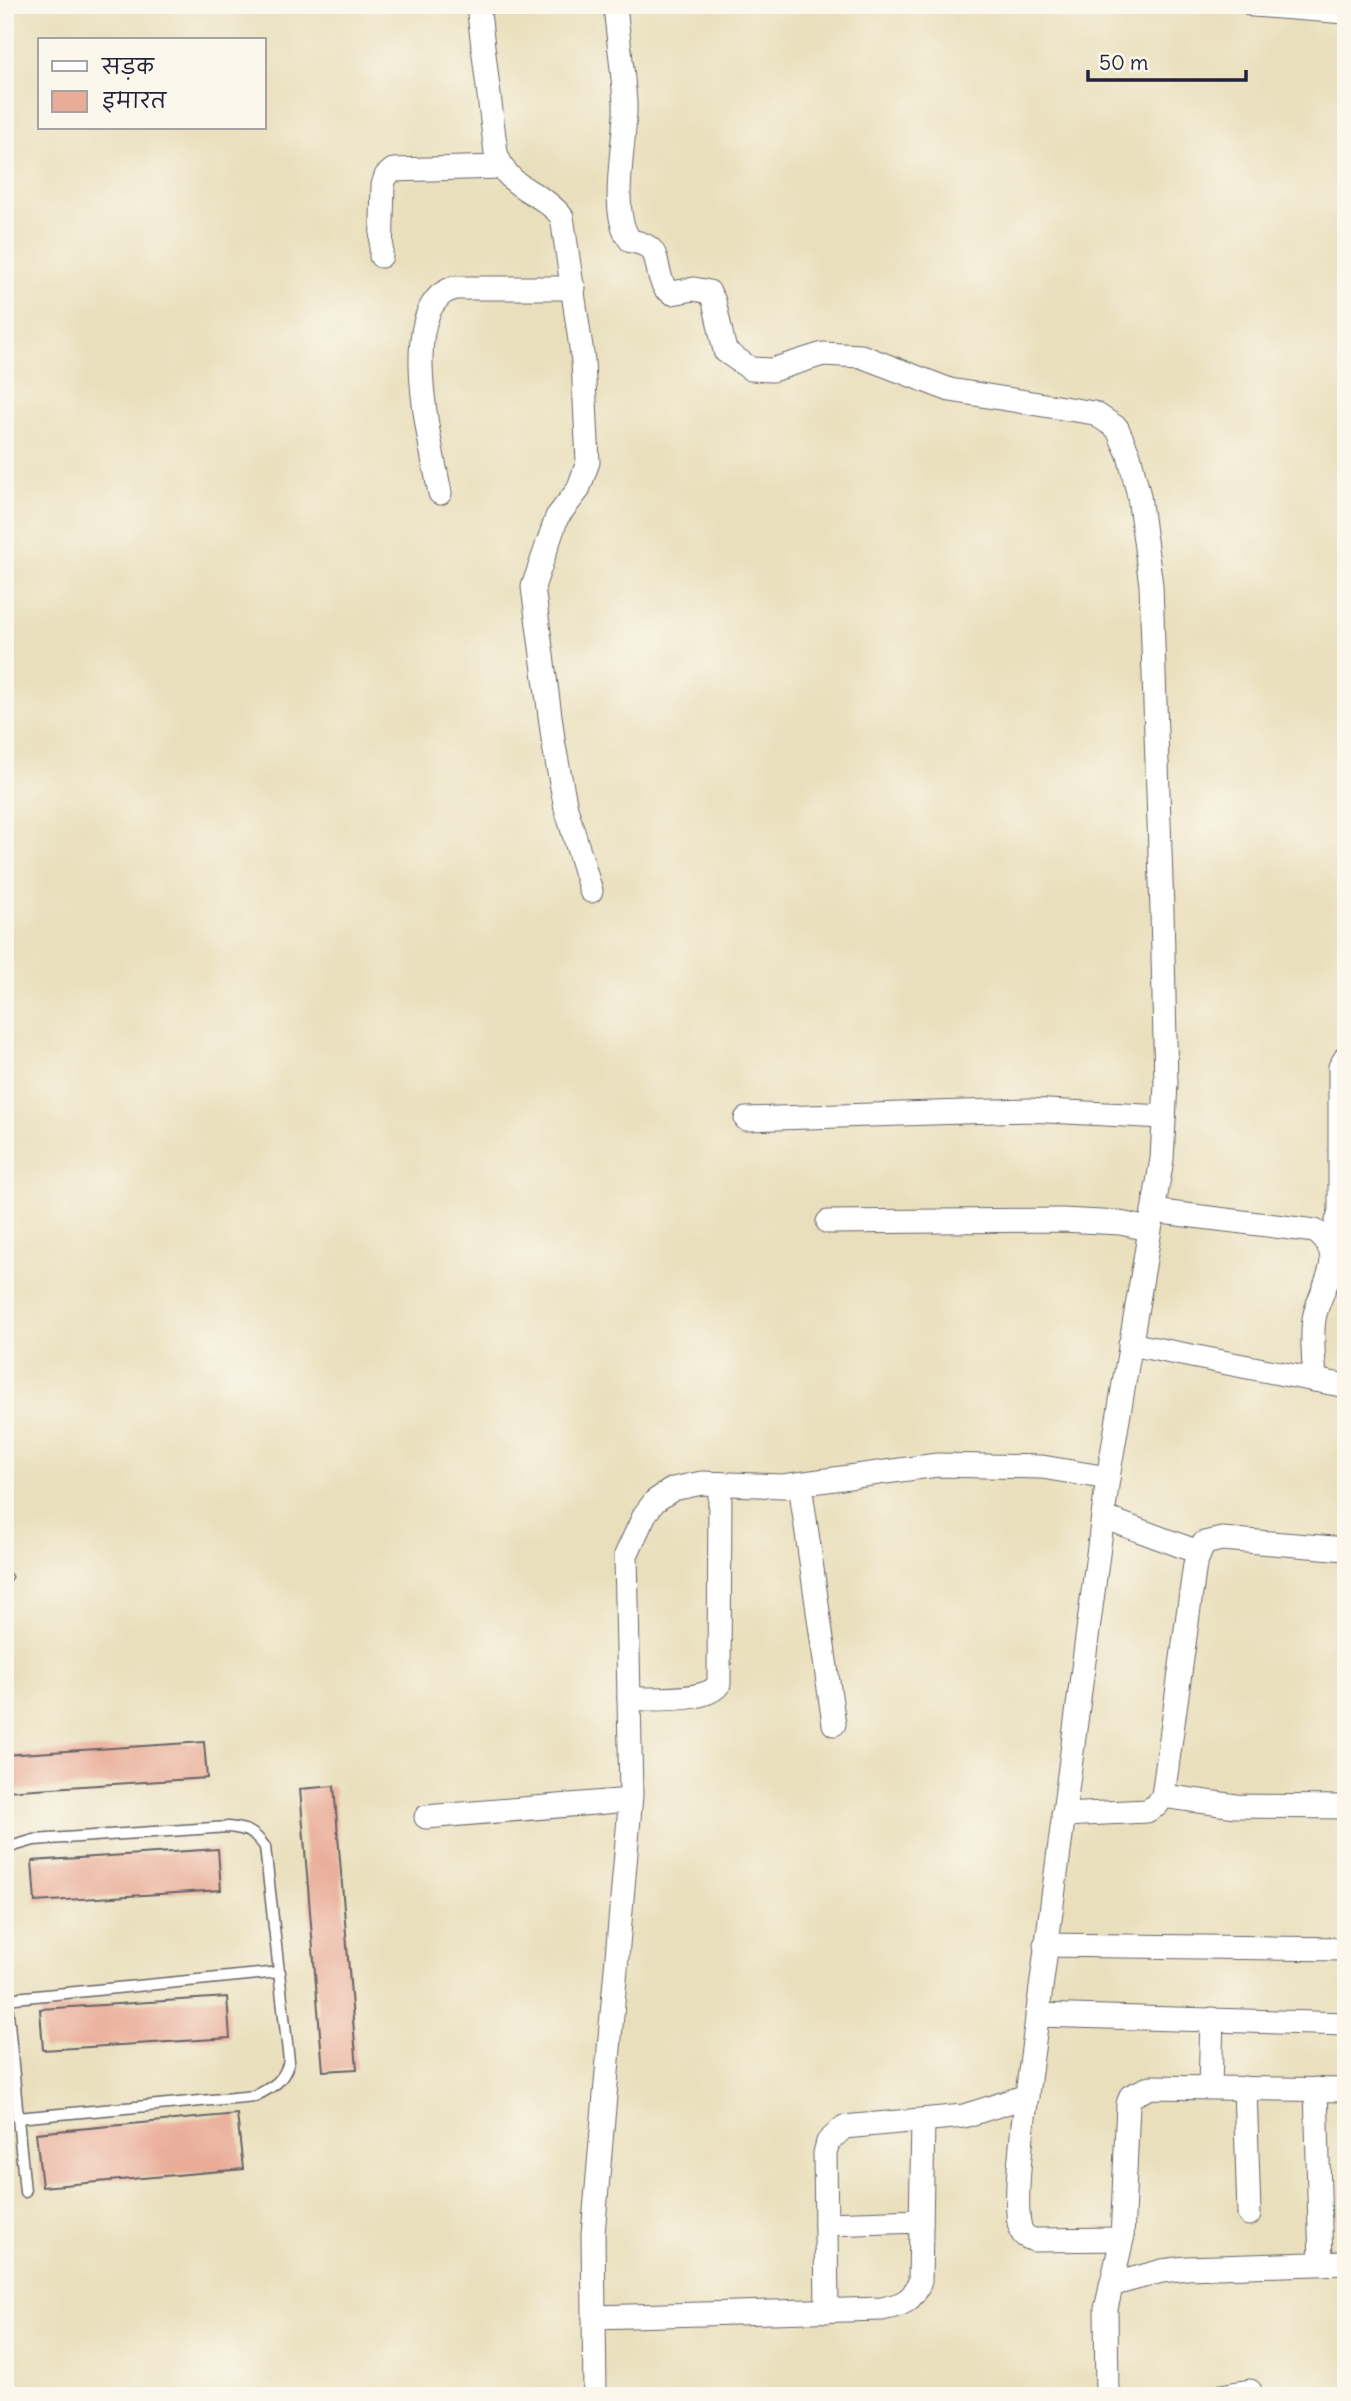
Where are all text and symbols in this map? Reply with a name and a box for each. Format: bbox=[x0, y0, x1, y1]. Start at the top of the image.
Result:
legend bbox=[38, 38, 266, 130]
scale bar bbox=[1088, 38, 1246, 82]
text: 50 m bbox=[1099, 49, 1148, 76]
text: सड़क bbox=[101, 53, 155, 80]
text: इमारत bbox=[102, 87, 168, 114]

